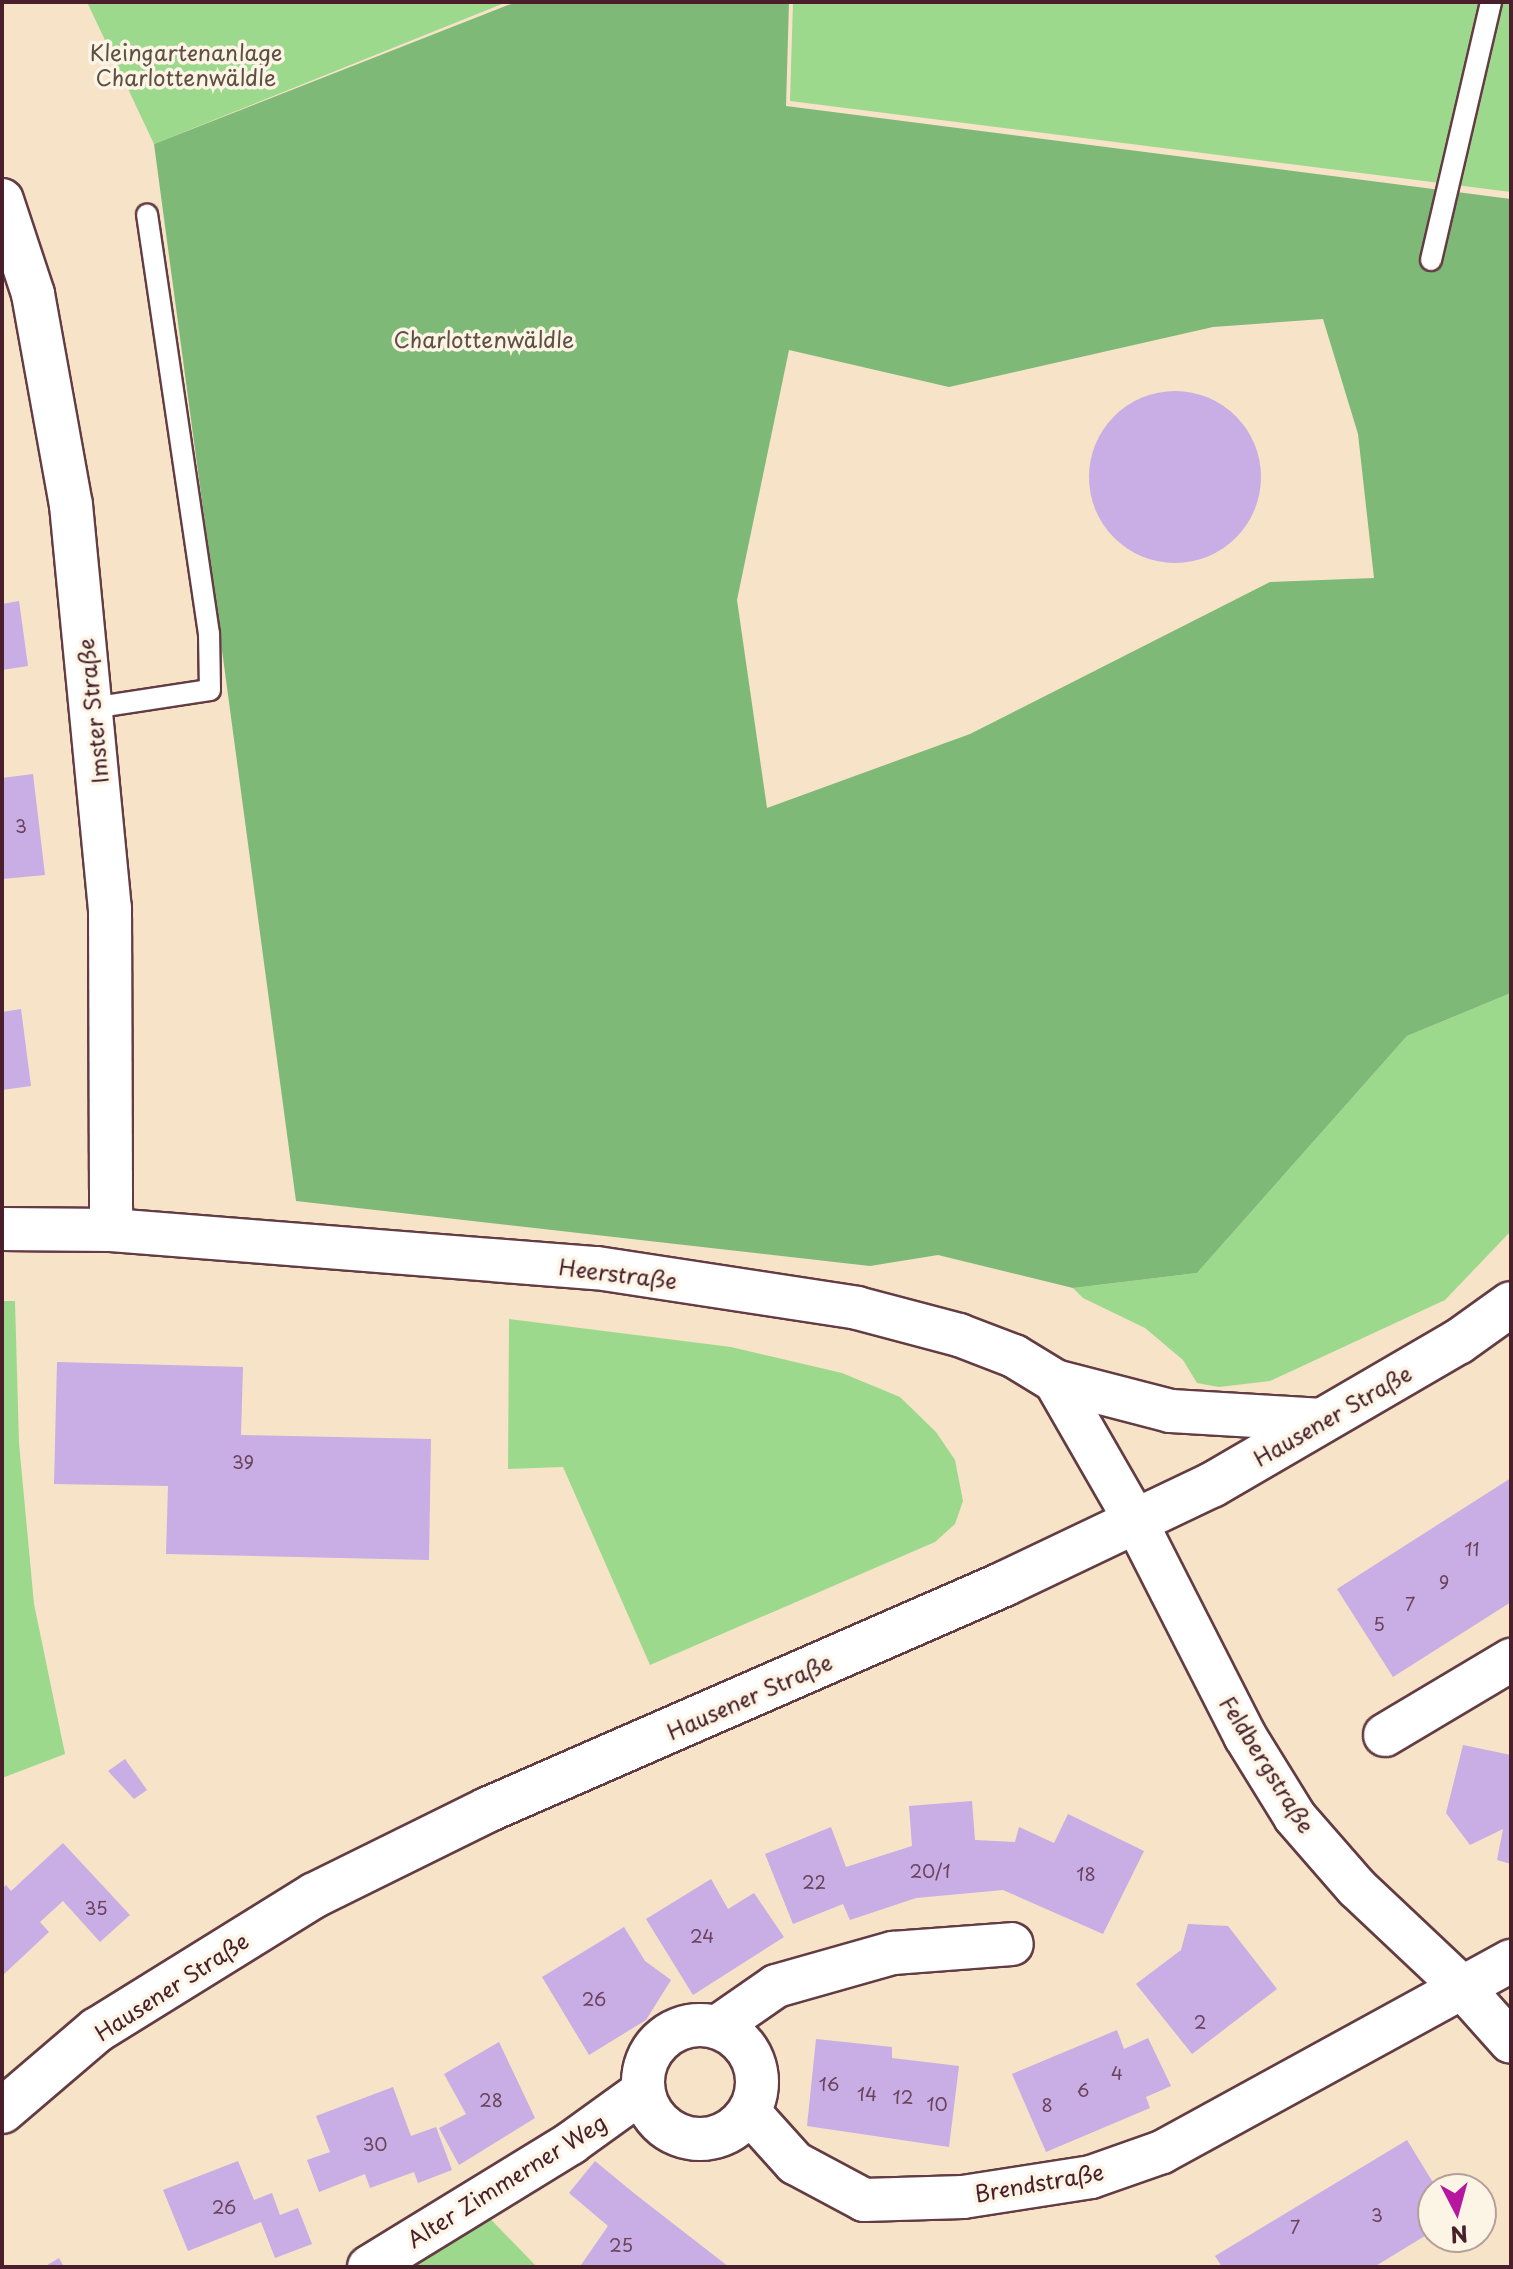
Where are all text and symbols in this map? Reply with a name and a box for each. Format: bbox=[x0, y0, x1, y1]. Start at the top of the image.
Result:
park label: Kleingartenanlage Charlottenwäldle bbox=[90, 38, 282, 90]
park label: Charlottenwäldle bbox=[394, 326, 574, 352]
street label: Imster Straße bbox=[71, 637, 113, 785]
house number: 3 bbox=[15, 815, 27, 837]
street label: Heerstraße bbox=[557, 1253, 679, 1293]
street label: Hausener Straße bbox=[1248, 1359, 1416, 1471]
house number: 39 bbox=[232, 1451, 254, 1473]
house number: 11 bbox=[1464, 1538, 1480, 1560]
house number: 9 bbox=[1439, 1571, 1449, 1593]
house number: 7 bbox=[1405, 1593, 1415, 1615]
house number: 5 bbox=[1373, 1613, 1385, 1635]
street label: Hausener Straße bbox=[662, 1647, 836, 1745]
street label: Feldbergstraße bbox=[1215, 1691, 1321, 1837]
house number: 20/1 bbox=[910, 1860, 950, 1882]
house number: 18 bbox=[1076, 1863, 1096, 1885]
house number: 22 bbox=[802, 1871, 826, 1893]
house number: 35 bbox=[84, 1897, 108, 1919]
house number: 24 bbox=[690, 1925, 714, 1947]
street label: Hausener Straße bbox=[89, 1926, 253, 2046]
house number: 26 bbox=[582, 1988, 606, 2010]
house number: 2 bbox=[1194, 2011, 1206, 2033]
house number: 4 bbox=[1111, 2062, 1123, 2084]
house number: 16 bbox=[819, 2073, 839, 2095]
house number: 6 bbox=[1077, 2079, 1089, 2101]
house number: 14 bbox=[857, 2083, 877, 2105]
house number: 12 bbox=[893, 2086, 913, 2108]
house number: 28 bbox=[479, 2089, 503, 2111]
house number: 10 bbox=[926, 2093, 948, 2115]
house number: 8 bbox=[1041, 2094, 1053, 2116]
street label: Alter Zimmerner Weg bbox=[400, 2107, 612, 2253]
house number: 30 bbox=[362, 2133, 388, 2155]
street label: Brendstraße bbox=[972, 2158, 1106, 2206]
north arrow bbox=[1417, 2173, 1497, 2253]
house number: 26 bbox=[212, 2196, 236, 2218]
house number: 3 bbox=[1371, 2204, 1383, 2226]
house number: 7 bbox=[1290, 2216, 1300, 2238]
text: N bbox=[1449, 2218, 1470, 2253]
house number: 25 bbox=[609, 2234, 633, 2256]

